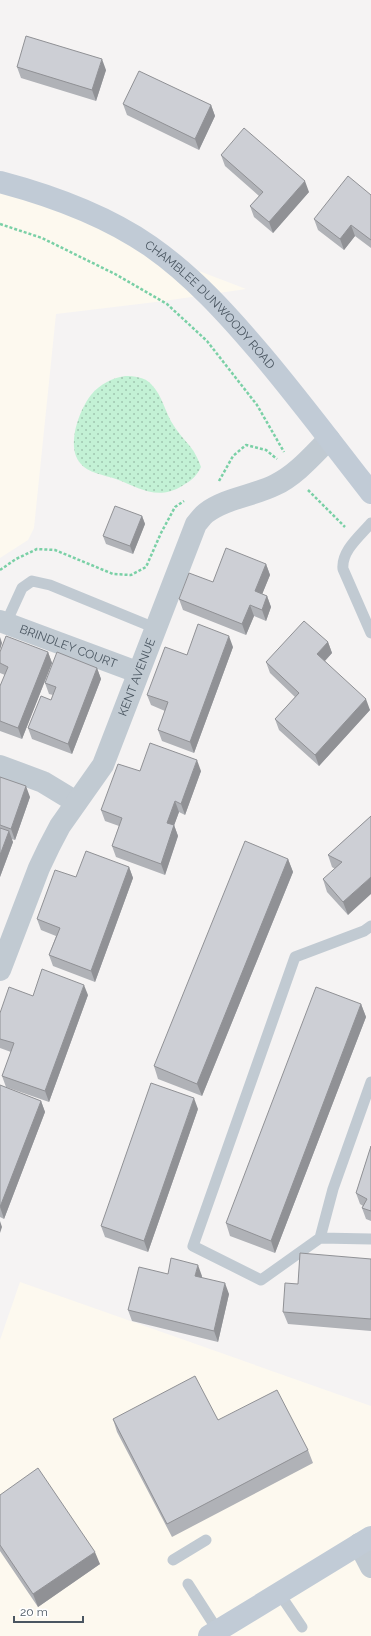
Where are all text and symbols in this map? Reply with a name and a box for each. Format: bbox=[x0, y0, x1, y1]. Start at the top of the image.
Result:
street label: CHAMBLEE DUNWOODY ROAD bbox=[142, 238, 278, 372]
street label: BRINDLEY COURT bbox=[18, 622, 120, 671]
street label: KENT AVENUE bbox=[116, 636, 158, 718]
scale bar bbox=[14, 1598, 83, 1624]
text: 20 m bbox=[20, 1605, 48, 1619]

